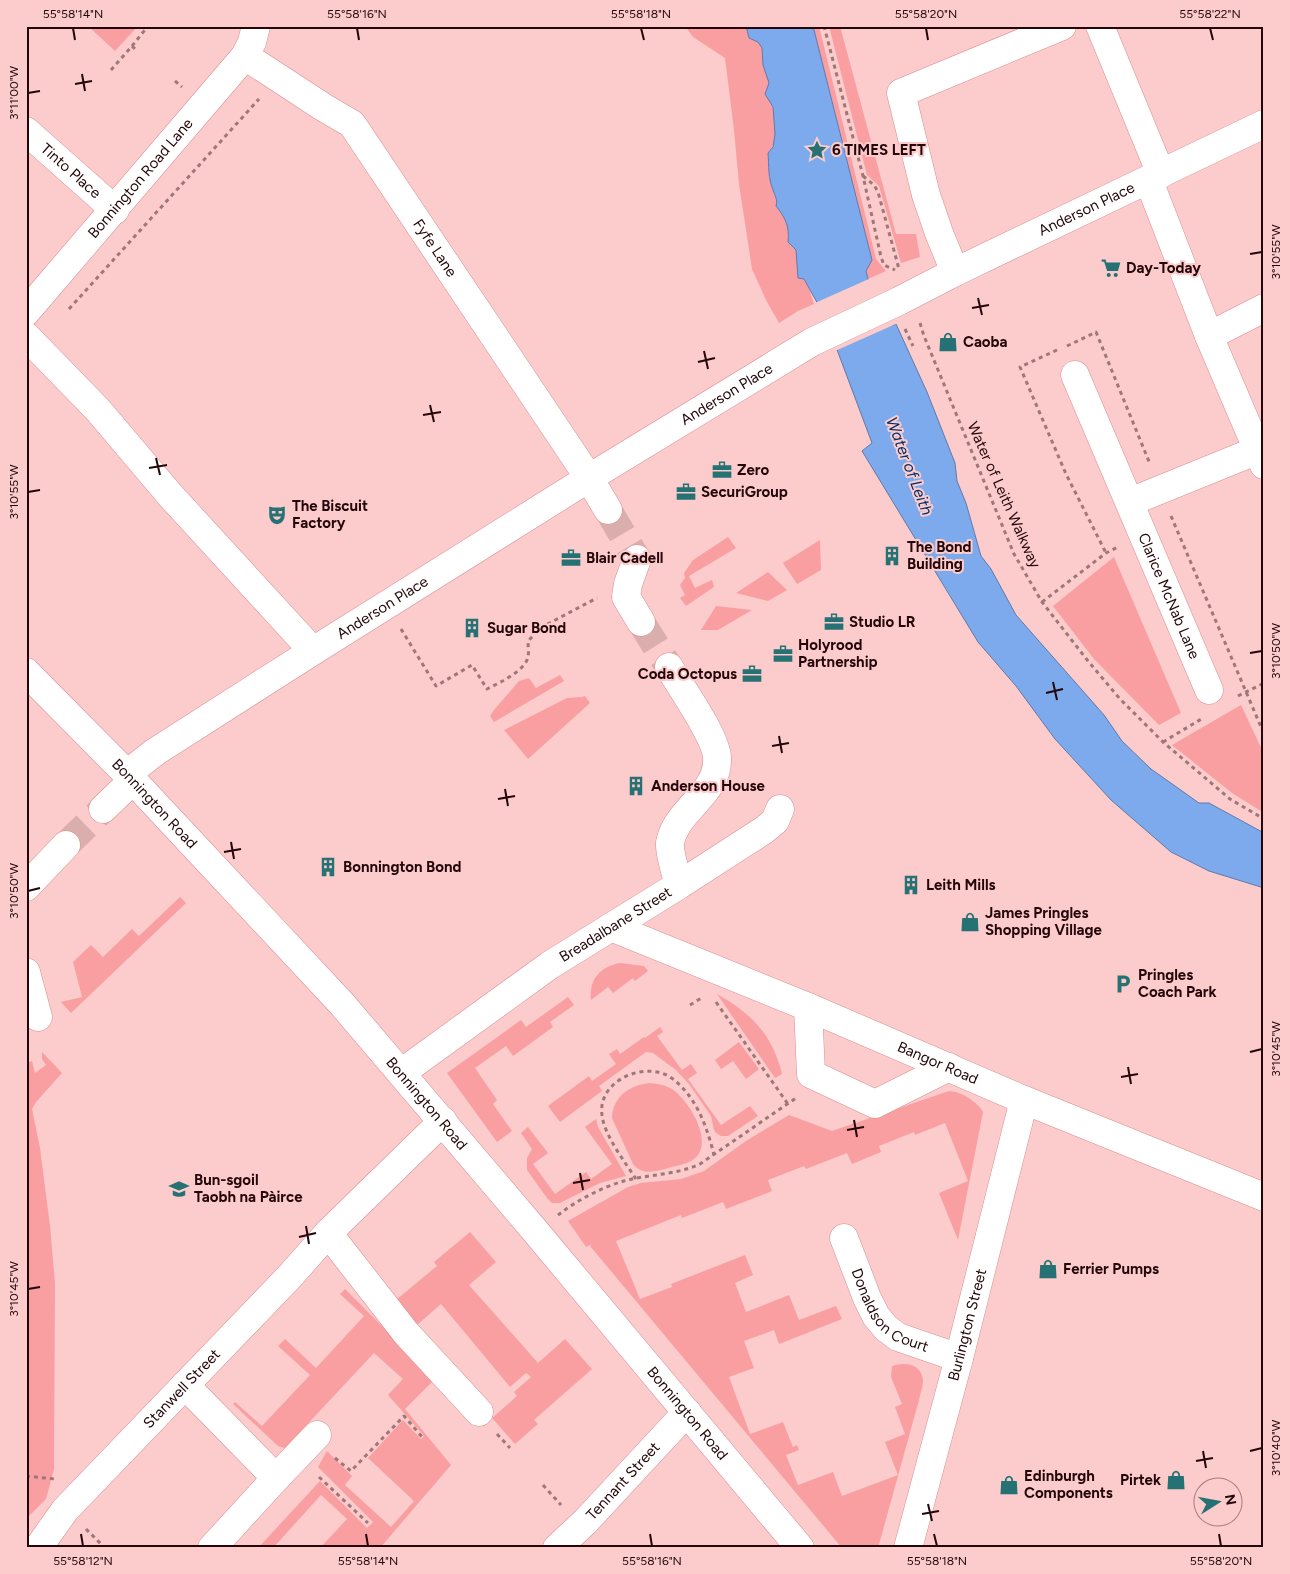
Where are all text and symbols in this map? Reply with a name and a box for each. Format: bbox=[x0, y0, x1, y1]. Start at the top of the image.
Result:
text: 55°58'14"N bbox=[43, 7, 103, 21]
text: 55°58'16"N bbox=[327, 7, 387, 21]
text: 55°58'18"N bbox=[611, 7, 671, 21]
text: 55°58'20"N bbox=[895, 7, 957, 21]
text: 55°58'22"N bbox=[1179, 7, 1241, 21]
text: 3°11'00"W bbox=[7, 66, 21, 120]
street label: Bonnington Road Lane bbox=[84, 115, 197, 242]
street label: Tinto Place bbox=[37, 139, 105, 202]
place icon: 6 TIMES LEFT bbox=[806, 139, 828, 161]
place label: 6 TIMES LEFT bbox=[832, 141, 926, 159]
street label: Anderson Place bbox=[1035, 178, 1137, 240]
street label: Fyfe Lane bbox=[409, 216, 461, 280]
text: 3°10'55"W bbox=[1269, 224, 1283, 280]
supermarket icon: Day-Today bbox=[1100, 257, 1122, 279]
place label: Day-Today bbox=[1126, 259, 1201, 277]
shop icon: Caoba bbox=[937, 331, 959, 353]
place label: Caoba bbox=[963, 333, 1008, 351]
street label: Anderson Place bbox=[677, 359, 776, 429]
water label: Water of Leith bbox=[882, 414, 937, 518]
street label: Water of Leith Walkway bbox=[964, 419, 1044, 571]
office icon: Zero bbox=[711, 459, 733, 481]
place label: Zero bbox=[737, 461, 769, 479]
text: 3°10'55"W bbox=[7, 464, 21, 520]
office icon: SecuriGroup bbox=[675, 481, 697, 503]
place label: SecuriGroup bbox=[701, 483, 788, 501]
place label: The Biscuit Factory bbox=[292, 497, 368, 532]
theatre icon: The Biscuit Factory bbox=[266, 504, 288, 526]
street label: Clarice McNab Lane bbox=[1134, 530, 1204, 662]
place label: The Bond Building bbox=[907, 538, 972, 573]
building icon: The Bond Building bbox=[881, 545, 903, 567]
office icon: Blair Cadell bbox=[560, 547, 582, 569]
place label: Blair Cadell bbox=[586, 549, 664, 567]
street label: Anderson Place bbox=[333, 572, 431, 643]
office icon: Studio LR bbox=[823, 611, 845, 633]
place label: Studio LR bbox=[849, 613, 916, 631]
building icon: Sugar Bond bbox=[461, 617, 483, 639]
place label: Sugar Bond bbox=[487, 619, 566, 637]
text: 3°10'50"W bbox=[1269, 623, 1283, 679]
place label: Holyrood Partnership bbox=[798, 636, 878, 671]
office icon: Holyrood Partnership bbox=[772, 643, 794, 665]
office icon: Coda Octopus bbox=[741, 663, 763, 685]
place label: Coda Octopus bbox=[638, 665, 737, 683]
street label: Bonnington Road bbox=[108, 755, 201, 852]
building icon: Anderson House bbox=[625, 775, 647, 797]
place label: Anderson House bbox=[651, 777, 765, 795]
building icon: Bonnington Bond bbox=[317, 856, 339, 878]
place label: Bonnington Bond bbox=[343, 858, 462, 876]
text: 3°10'50"W bbox=[7, 863, 21, 919]
building icon: Leith Mills bbox=[900, 874, 922, 896]
place label: Leith Mills bbox=[926, 876, 996, 894]
street label: Breadalbane Street bbox=[556, 883, 675, 966]
place label: James Pringles Shopping Village bbox=[985, 904, 1103, 939]
shop icon: James Pringles Shopping Village bbox=[959, 911, 981, 933]
place label: Pringles Coach Park bbox=[1138, 966, 1217, 1001]
parking icon: Pringles Coach Park bbox=[1112, 973, 1134, 995]
text: 3°10'45"W bbox=[1269, 1021, 1283, 1077]
street label: Bangor Road bbox=[895, 1038, 981, 1088]
street label: Bonnington Road bbox=[382, 1053, 471, 1154]
place label: Bun-sgoil Taobh na Pàirce bbox=[194, 1171, 303, 1206]
school or university icon: Bun-sgoil Taobh na Pàirce bbox=[168, 1178, 190, 1200]
shop icon: Ferrier Pumps bbox=[1037, 1258, 1059, 1280]
place label: Ferrier Pumps bbox=[1063, 1260, 1159, 1278]
text: 3°10'45"W bbox=[7, 1261, 21, 1317]
street label: Donaldson Court bbox=[847, 1266, 931, 1356]
street label: Burlington Street bbox=[944, 1266, 990, 1383]
street label: Stanwell Street bbox=[140, 1345, 224, 1432]
street label: Bonnington Road bbox=[643, 1363, 732, 1464]
text: 3°10'40"W bbox=[1269, 1419, 1283, 1476]
street label: Tennant Street bbox=[582, 1438, 664, 1524]
place label: Edinburgh Components bbox=[1024, 1467, 1113, 1502]
shop icon: Pirtek bbox=[1165, 1469, 1187, 1491]
place label: Pirtek bbox=[1120, 1471, 1161, 1489]
shop icon: Edinburgh Components bbox=[998, 1474, 1020, 1496]
north arrow bbox=[1192, 1476, 1242, 1526]
text: N bbox=[1221, 1493, 1240, 1507]
text: 55°58'12"N bbox=[53, 1554, 113, 1568]
text: 55°58'14"N bbox=[338, 1554, 398, 1568]
text: 55°58'16"N bbox=[622, 1554, 682, 1568]
text: 55°58'18"N bbox=[907, 1554, 967, 1568]
text: 55°58'20"N bbox=[1190, 1554, 1252, 1568]

